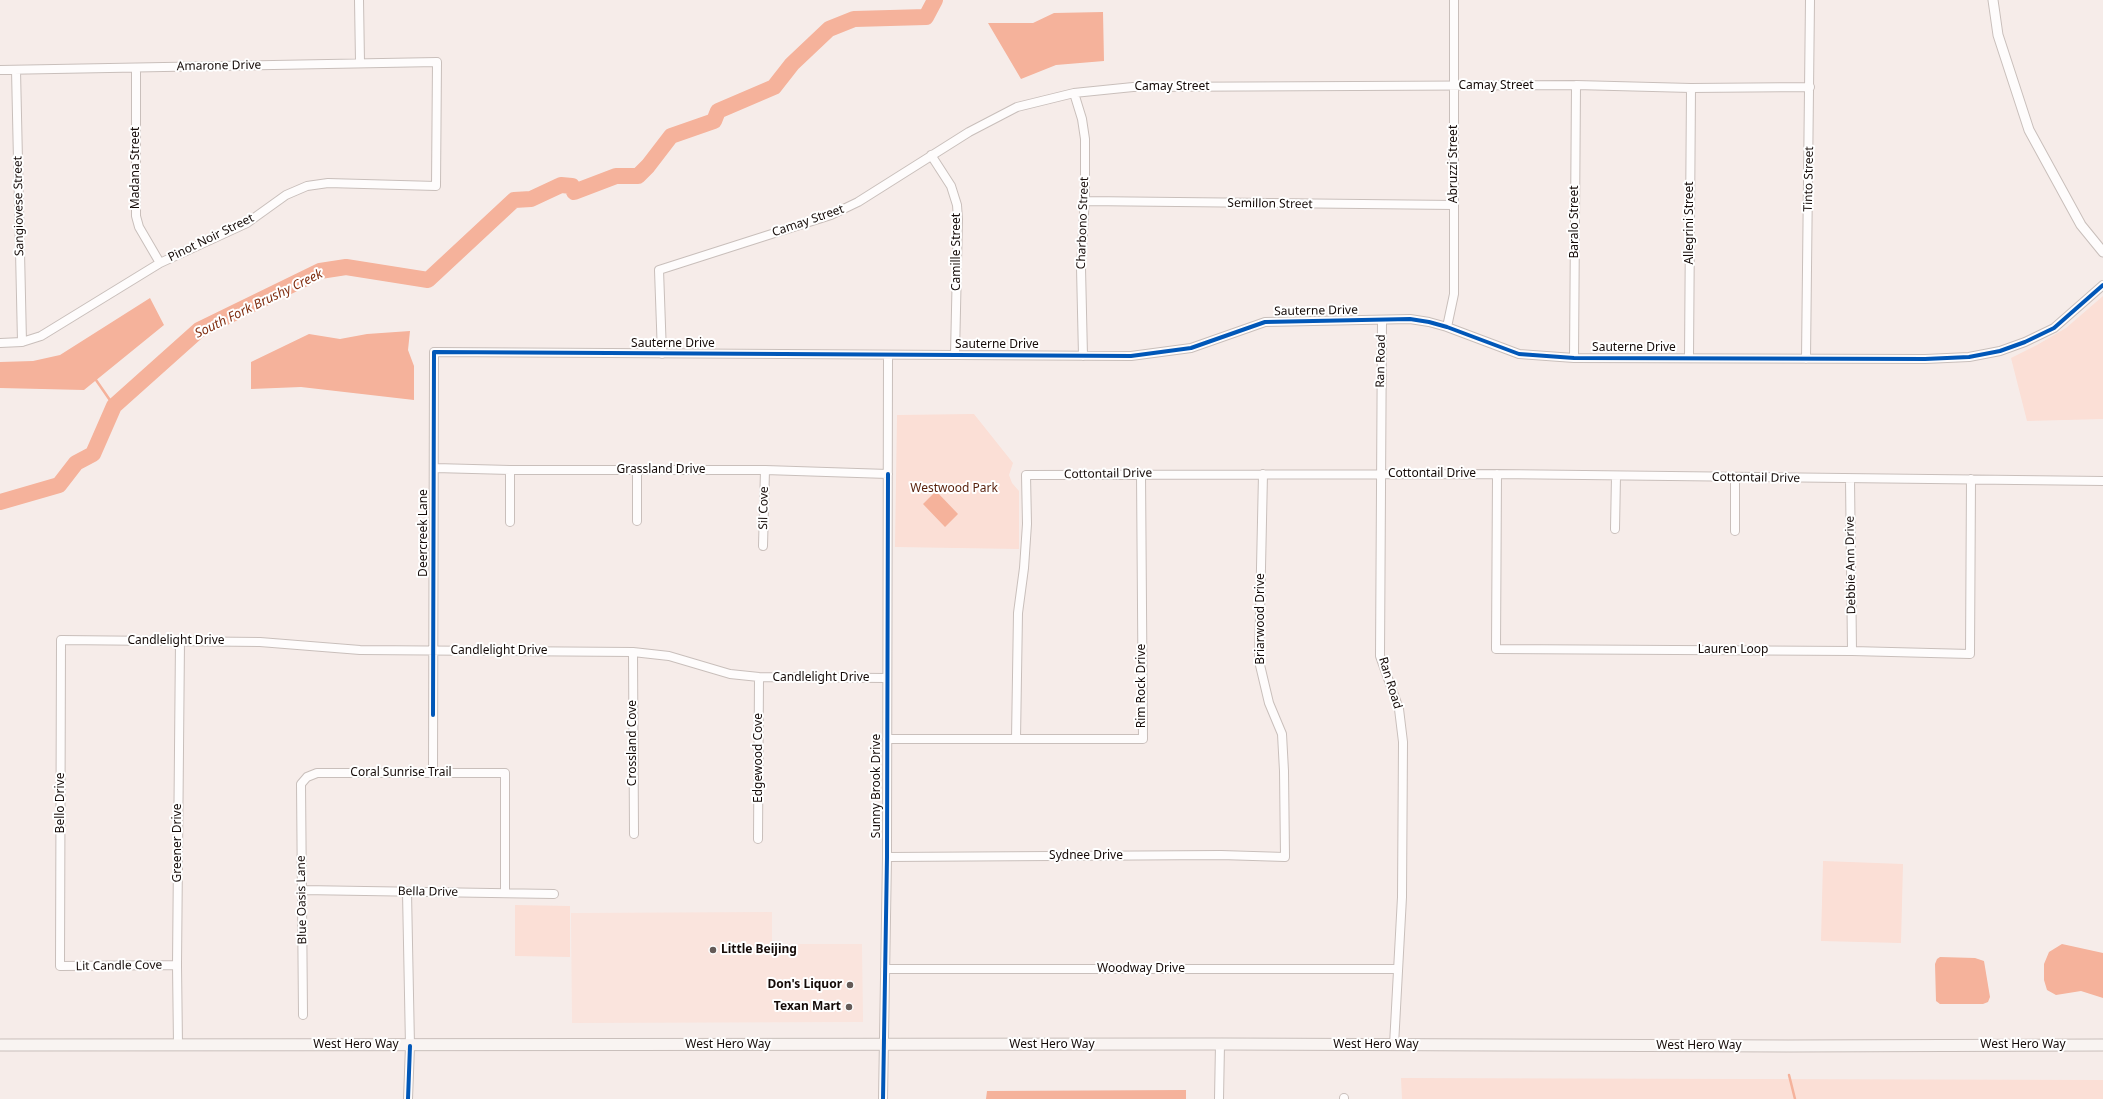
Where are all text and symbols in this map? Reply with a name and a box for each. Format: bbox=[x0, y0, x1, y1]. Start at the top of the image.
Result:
street label: Amarone Drive bbox=[177, 58, 261, 74]
street label: Camay Street bbox=[1458, 79, 1534, 93]
street label: Camay Street bbox=[1134, 80, 1210, 94]
street label: Abruzzi Street bbox=[1447, 125, 1461, 203]
street label: Madana Street bbox=[129, 127, 143, 209]
street label: Tinto Street bbox=[1801, 146, 1817, 212]
street label: Sangiovese Street bbox=[11, 156, 27, 256]
street label: Charbono Street bbox=[1074, 176, 1092, 270]
street label: Allegrini Street bbox=[1683, 181, 1697, 265]
street label: Baralo Street bbox=[1568, 186, 1582, 258]
street label: Semillon Street bbox=[1227, 196, 1313, 212]
street label: Camay Street bbox=[770, 202, 846, 240]
street label: Pinot Noir Street bbox=[166, 211, 256, 265]
street label: Camille Street bbox=[950, 213, 964, 291]
water label: South Fork Brushy Creek bbox=[193, 266, 325, 342]
street label: Sauterne Drive bbox=[1274, 303, 1358, 319]
street label: Ran Road bbox=[1373, 334, 1389, 388]
street label: Sauterne Drive bbox=[631, 337, 715, 351]
street label: Sauterne Drive bbox=[955, 338, 1039, 352]
street label: Sauterne Drive bbox=[1592, 341, 1676, 355]
street label: Grassland Drive bbox=[616, 463, 706, 477]
street label: Cottontail Drive bbox=[1064, 466, 1152, 482]
street label: Cottontail Drive bbox=[1388, 467, 1476, 481]
street label: Cottontail Drive bbox=[1712, 470, 1800, 486]
park label: Westwood Park bbox=[910, 482, 998, 496]
street label: Sil Cove bbox=[756, 486, 772, 530]
street label: Deercreek Lane bbox=[417, 489, 431, 577]
street label: Debbie Ann Drive bbox=[1843, 516, 1859, 614]
street label: Briarwood Drive bbox=[1254, 573, 1268, 665]
street label: Candlelight Drive bbox=[127, 634, 225, 648]
street label: Lauren Loop bbox=[1698, 643, 1768, 657]
street label: Candlelight Drive bbox=[450, 644, 548, 658]
street label: Rim Rock Drive bbox=[1135, 644, 1149, 728]
street label: Ran Road bbox=[1375, 655, 1405, 711]
street label: Candlelight Drive bbox=[772, 671, 870, 685]
street label: Crossland Cove bbox=[626, 700, 640, 786]
street label: Edgewood Cove bbox=[752, 713, 766, 803]
street label: Sunny Brook Drive bbox=[870, 734, 884, 838]
street label: Coral Sunrise Trail bbox=[350, 766, 452, 780]
street label: Bello Drive bbox=[54, 773, 68, 833]
street label: Greener Drive bbox=[171, 804, 185, 882]
street label: Sydnee Drive bbox=[1049, 849, 1123, 863]
street label: Blue Oasis Lane bbox=[294, 855, 310, 945]
street label: Bella Drive bbox=[398, 884, 458, 900]
place label: Little Beijing bbox=[721, 943, 797, 957]
marker: Little Beijing bbox=[708, 945, 718, 955]
street label: Lit Candle Cove bbox=[76, 958, 162, 974]
street label: Woodway Drive bbox=[1097, 962, 1185, 976]
place label: Don's Liquor bbox=[768, 978, 842, 992]
marker: Don's Liquor bbox=[845, 980, 855, 990]
place label: Texan Mart bbox=[774, 1000, 841, 1014]
marker: Texan Mart bbox=[844, 1002, 854, 1012]
street label: West Hero Way bbox=[313, 1038, 399, 1052]
street label: West Hero Way bbox=[685, 1038, 771, 1052]
street label: West Hero Way bbox=[1009, 1038, 1095, 1052]
street label: West Hero Way bbox=[1333, 1038, 1419, 1052]
street label: West Hero Way bbox=[1980, 1038, 2066, 1052]
street label: West Hero Way bbox=[1656, 1039, 1742, 1053]

